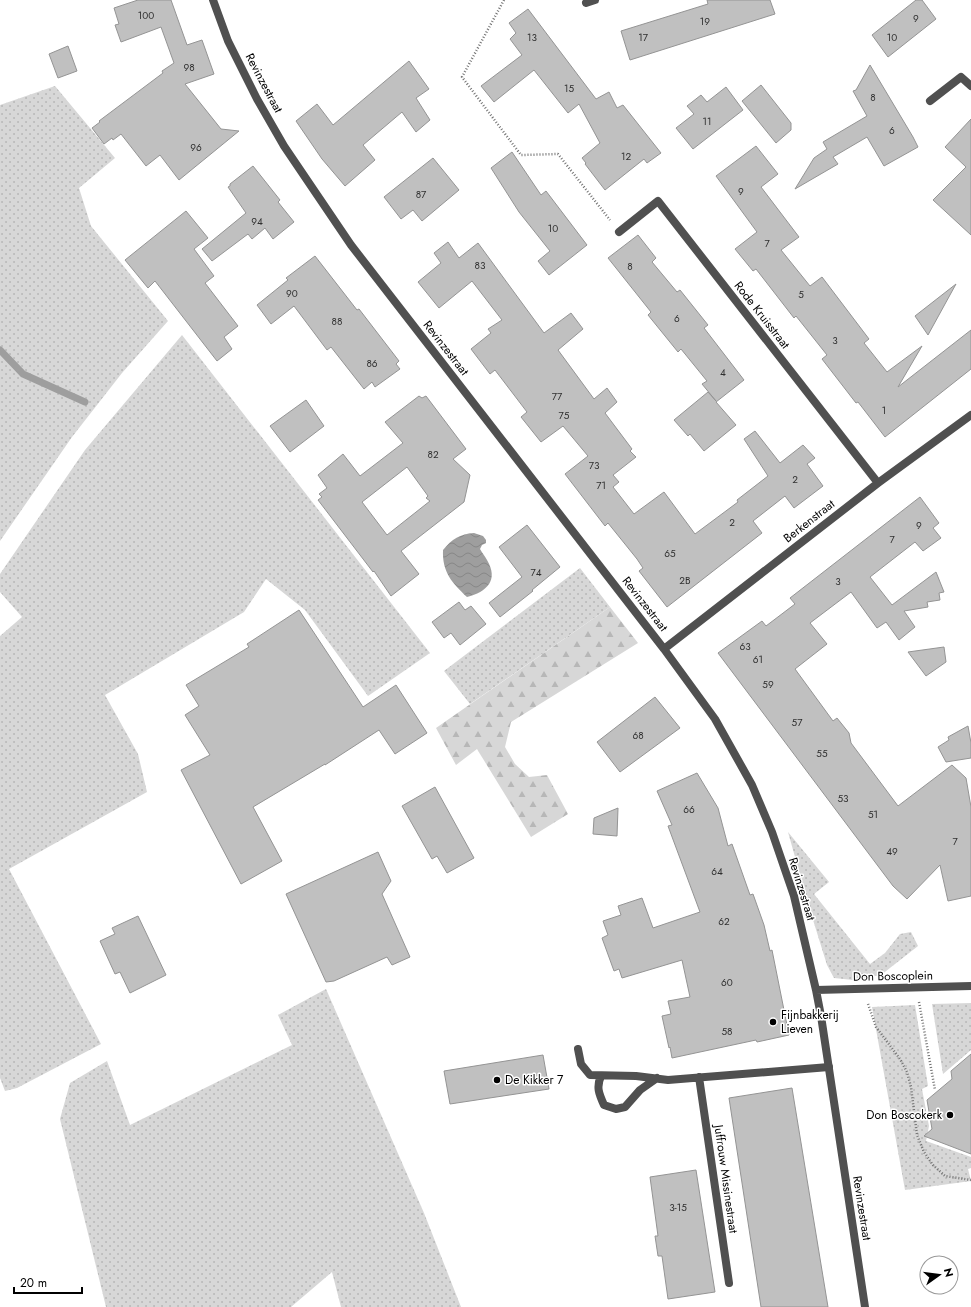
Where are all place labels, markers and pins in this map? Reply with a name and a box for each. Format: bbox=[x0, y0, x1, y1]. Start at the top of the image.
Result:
place label: Fijnbakkerij Lieven bbox=[781, 1006, 839, 1038]
marker: Fijnbakkerij Lieven bbox=[768, 1017, 778, 1027]
place label: De Kikker 7 bbox=[505, 1071, 564, 1089]
marker: De Kikker 7 bbox=[492, 1075, 502, 1085]
place label: Don Boscokerk bbox=[866, 1106, 943, 1124]
marker: Don Boscokerk bbox=[945, 1110, 955, 1120]

